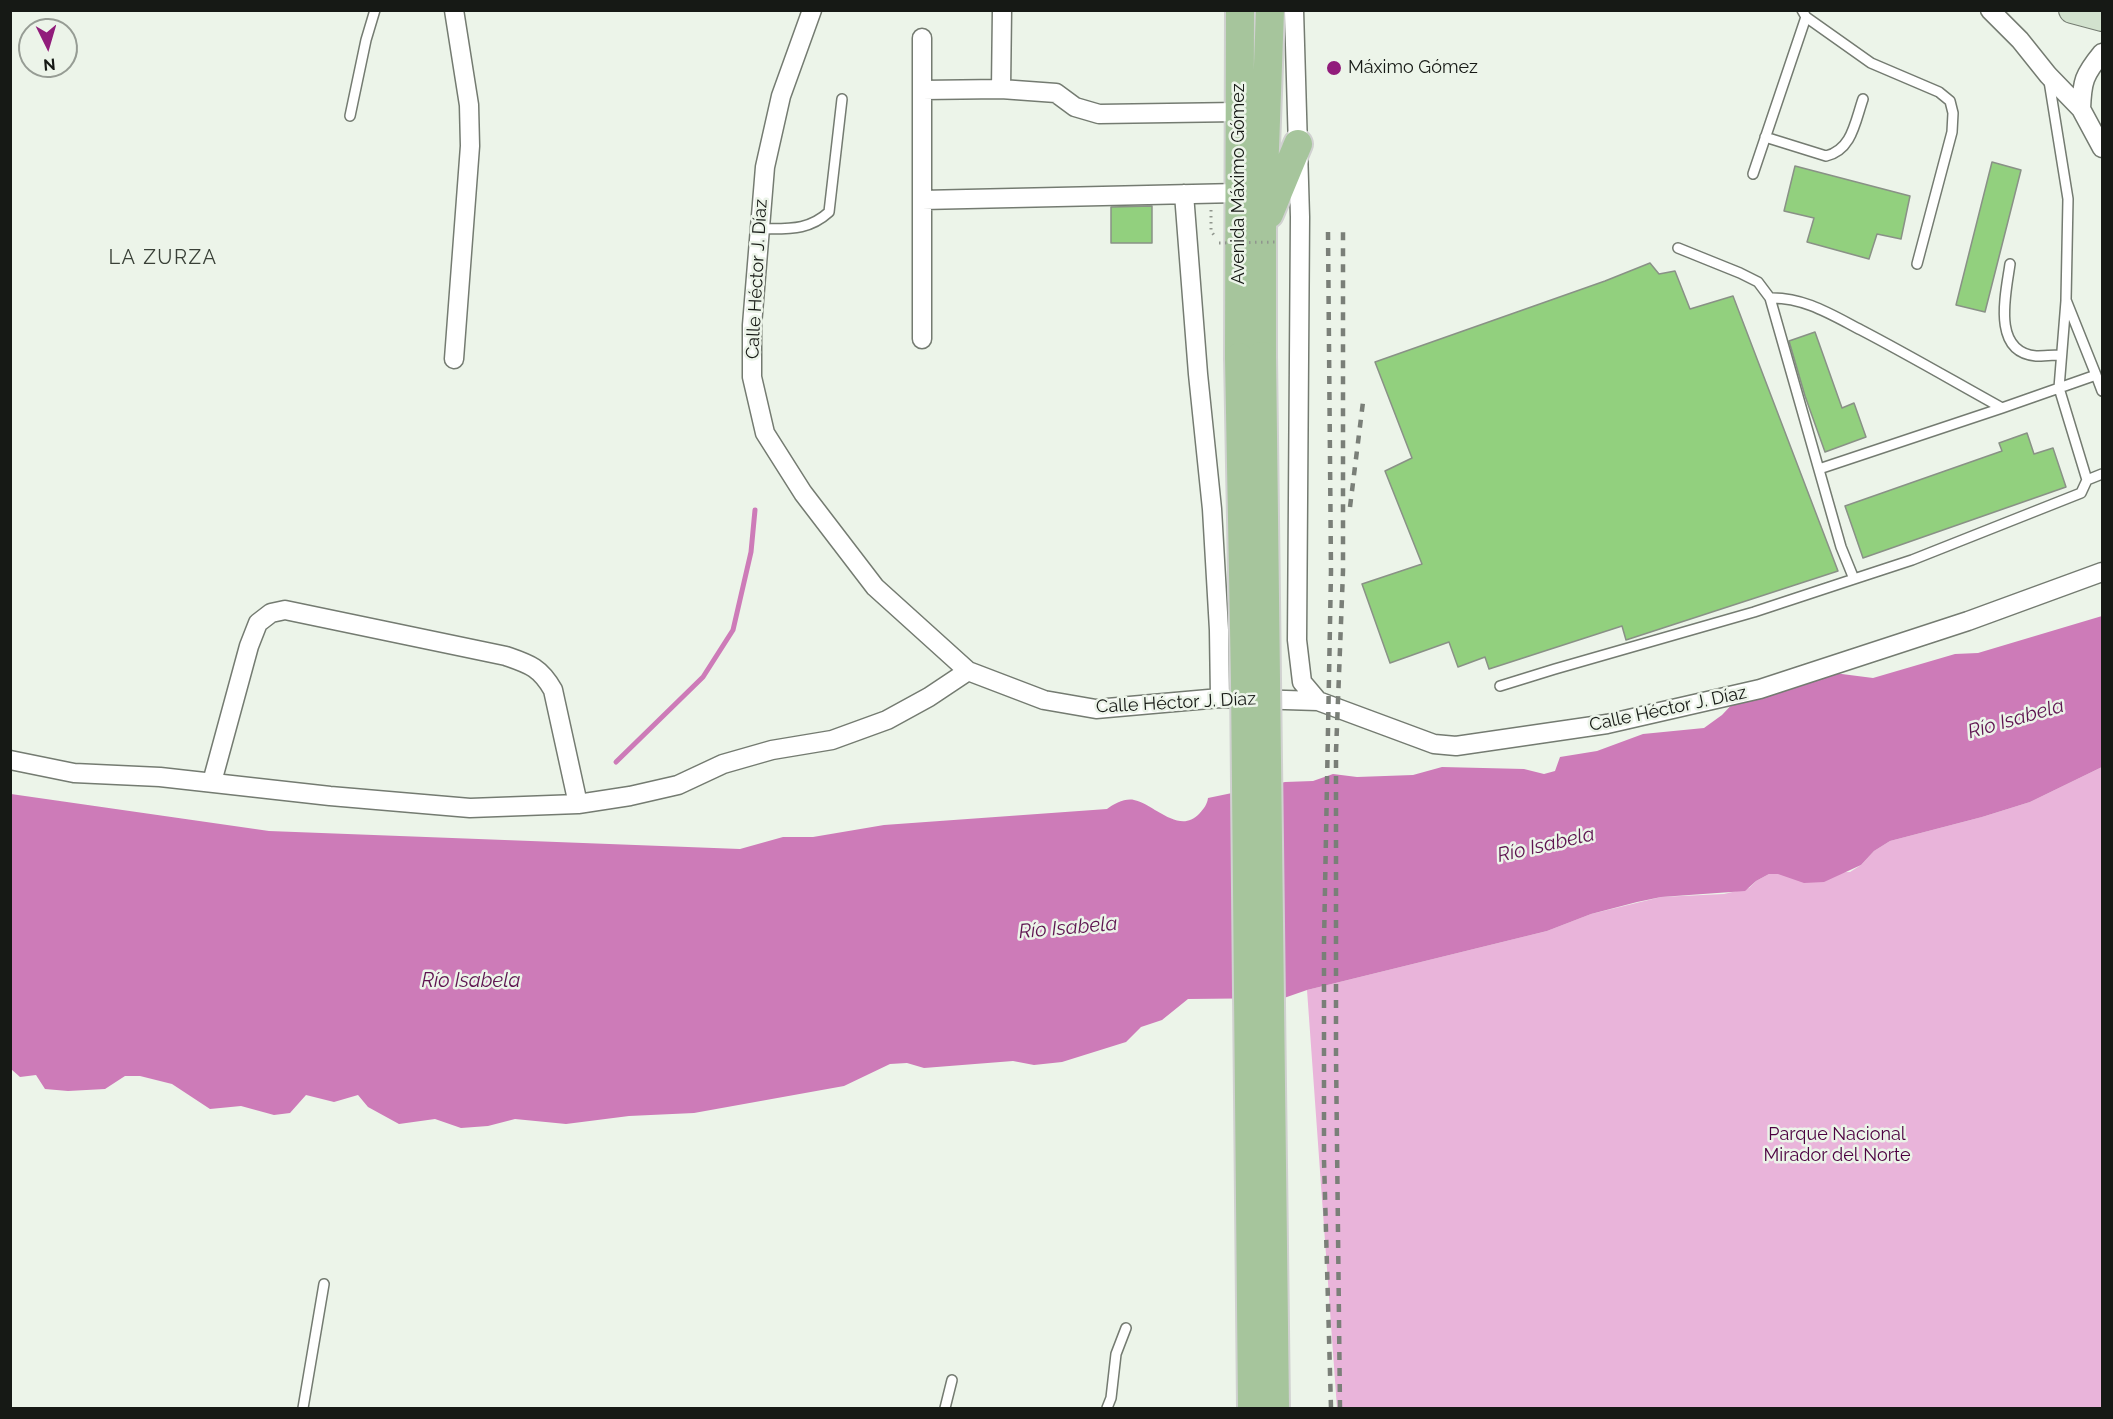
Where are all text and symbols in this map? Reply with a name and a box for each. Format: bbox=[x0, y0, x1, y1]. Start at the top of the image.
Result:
north arrow bbox=[18, 18, 78, 78]
text: N bbox=[43, 54, 56, 74]
place label: Máximo Gómez bbox=[1348, 57, 1478, 79]
marker: Máximo Gómez bbox=[1325, 59, 1343, 77]
street label: Avenida Máximo Gómez bbox=[1228, 83, 1250, 285]
street label: Calle Héctor J. Díaz bbox=[742, 198, 772, 360]
district label: LA ZURZA bbox=[108, 246, 218, 270]
street label: Calle Héctor J. Díaz bbox=[1587, 682, 1749, 736]
street label: Calle Héctor J. Díaz bbox=[1095, 688, 1257, 718]
water label: Río Isabela bbox=[1965, 694, 2067, 744]
water label: Río Isabela bbox=[1495, 822, 1597, 868]
water label: Río Isabela bbox=[1018, 912, 1118, 944]
water label: Río Isabela bbox=[421, 969, 521, 993]
park label: Parque Nacional Mirador del Norte bbox=[1763, 1124, 1911, 1166]

